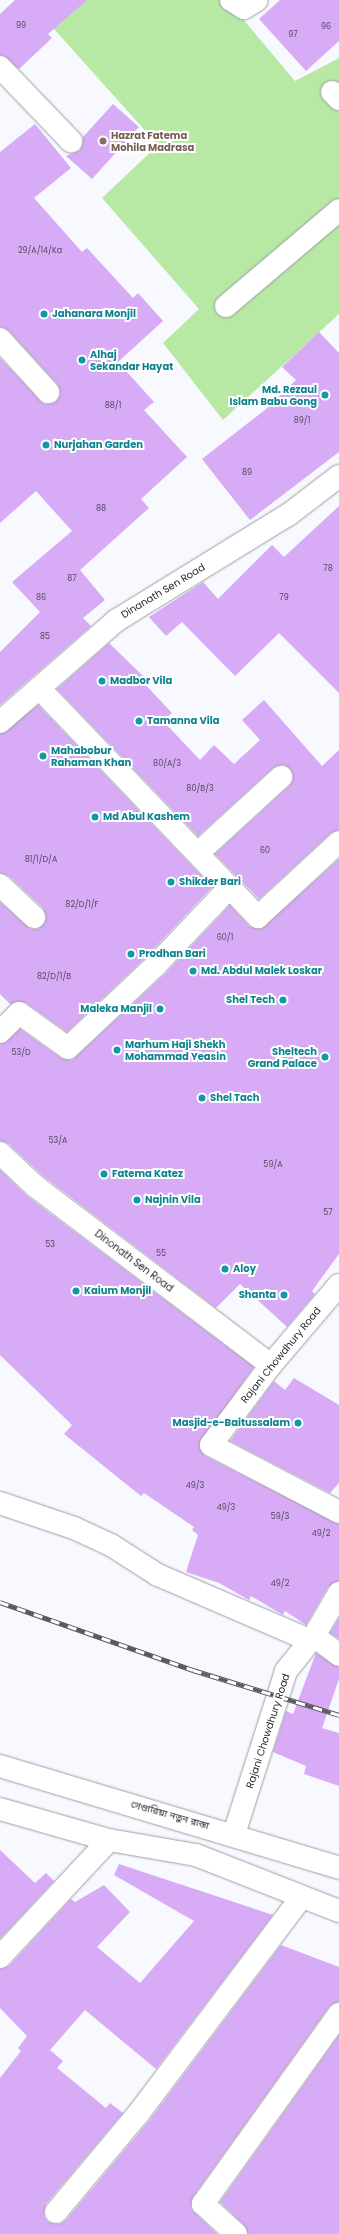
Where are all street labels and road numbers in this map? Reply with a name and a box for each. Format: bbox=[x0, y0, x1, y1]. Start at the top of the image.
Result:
street label: Dinanath Sen Road bbox=[119, 561, 207, 621]
street label: Dinonath Sen Road bbox=[92, 1228, 176, 1294]
street label: Rajani Chowdhury Road bbox=[239, 1305, 323, 1405]
street label: Rajani Chowdhury Road bbox=[244, 1672, 292, 1790]
street label: গেণ্ডারিয়া নতুন রাস্তা bbox=[129, 1798, 211, 1832]

